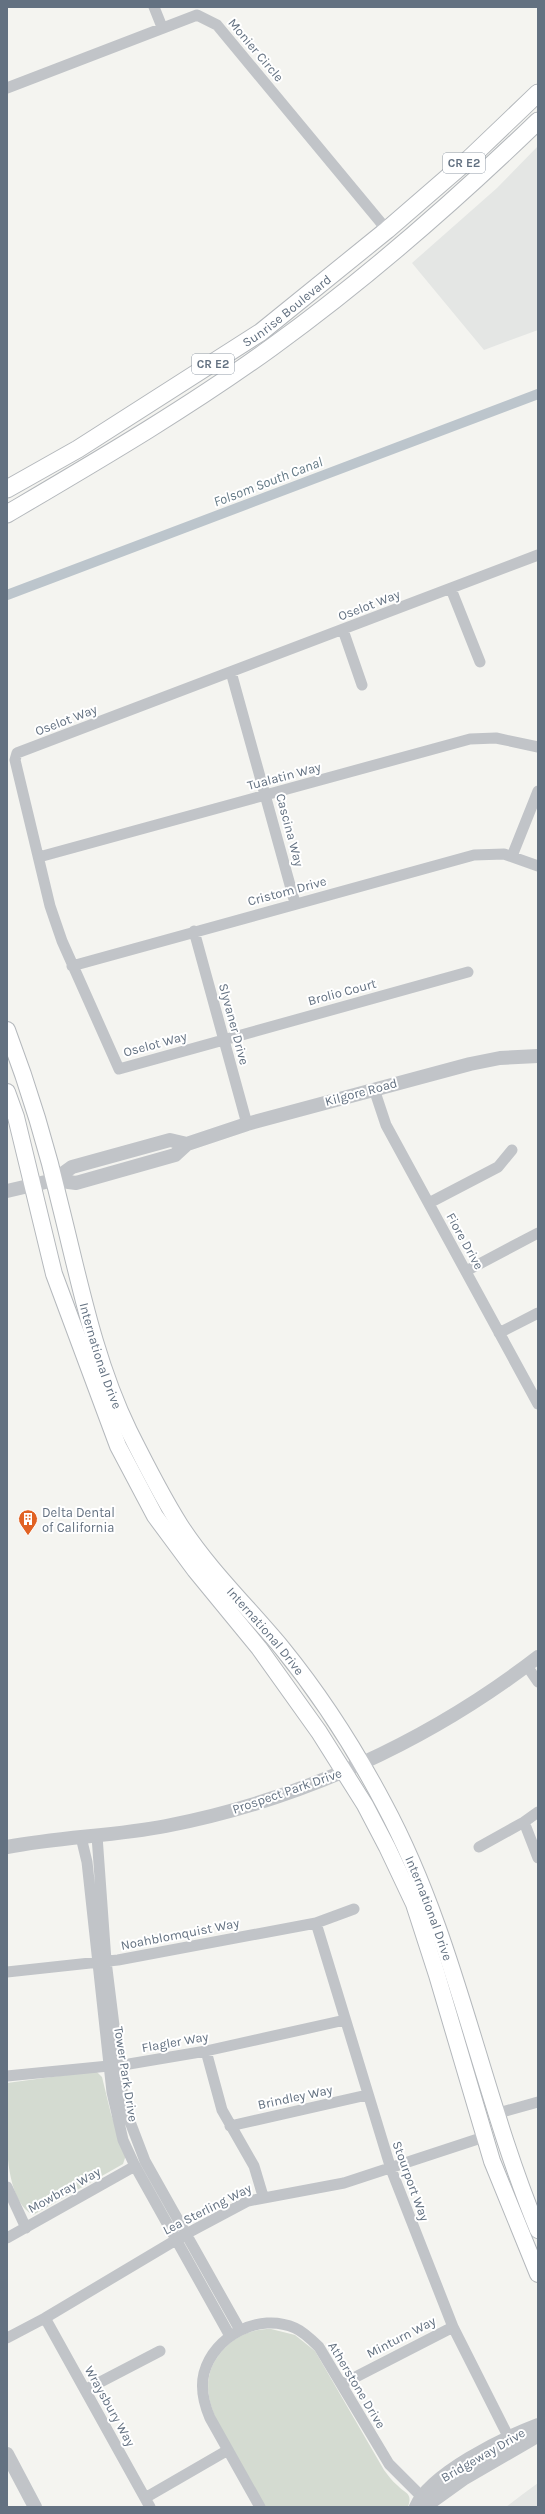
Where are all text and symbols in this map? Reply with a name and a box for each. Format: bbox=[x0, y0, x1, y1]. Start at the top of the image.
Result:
street label: Monier Circle bbox=[225, 15, 287, 85]
road number: CR E2 bbox=[443, 153, 485, 173]
street label: Sunrise Boulevard bbox=[239, 271, 334, 350]
road number: CR E2 bbox=[192, 354, 234, 374]
water label: Folsom South Canal bbox=[211, 453, 325, 511]
street label: Oselot Way bbox=[336, 586, 402, 624]
street label: Oselot Way bbox=[33, 701, 99, 739]
street label: Tualatin Way bbox=[246, 759, 322, 793]
street label: Cascina Way bbox=[273, 792, 307, 868]
street label: Cristom Drive bbox=[246, 873, 328, 909]
street label: Brolio Court bbox=[306, 976, 378, 1008]
street label: Slyvaner Drive bbox=[216, 982, 252, 1067]
street label: Oselot Way bbox=[122, 1028, 188, 1060]
street label: Kilgore Road bbox=[323, 1075, 399, 1109]
street label: Fiore Drive bbox=[443, 1210, 487, 1272]
street label: International Drive bbox=[77, 1301, 126, 1411]
place label: Delta Dental of California bbox=[42, 1505, 115, 1535]
building icon: Delta Dental of California bbox=[17, 1508, 39, 1536]
street label: International Drive bbox=[224, 1584, 308, 1678]
street label: Prospect Park Drive bbox=[230, 1765, 344, 1817]
street label: International Drive bbox=[403, 1853, 456, 1963]
street label: Noahblomquist Way bbox=[120, 1915, 241, 1954]
street label: Tower Park Drive bbox=[111, 2025, 141, 2123]
street label: Flagler Way bbox=[140, 2029, 210, 2055]
street label: Brindley Way bbox=[256, 2082, 334, 2112]
street label: Stourport Way bbox=[390, 2139, 432, 2223]
street label: Mowbray Way bbox=[25, 2164, 103, 2216]
street label: Lea Sterling Way bbox=[160, 2180, 254, 2238]
street label: Minturn Way bbox=[364, 2313, 438, 2361]
street label: Atherstone Drive bbox=[325, 2339, 389, 2431]
street label: Wraysbury Way bbox=[82, 2363, 138, 2449]
street label: Bridgeway Drive bbox=[438, 2425, 528, 2485]

